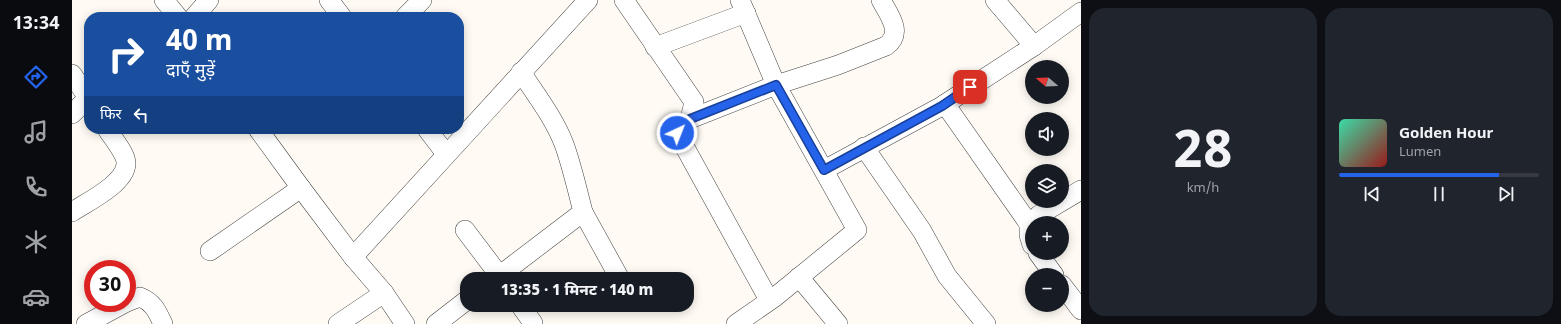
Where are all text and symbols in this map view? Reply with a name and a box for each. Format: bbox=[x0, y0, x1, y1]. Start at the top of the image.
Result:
text: 13:34 bbox=[13, 13, 59, 36]
text: 40 m bbox=[166, 25, 232, 61]
icon: right bbox=[100, 28, 152, 80]
text: दाएँ मुड़ें bbox=[166, 60, 215, 83]
north arrow bbox=[1025, 60, 1069, 104]
map controls bbox=[1025, 60, 1069, 312]
icon: directions bbox=[22, 63, 50, 91]
pin bbox=[953, 70, 987, 104]
icon: arrive bbox=[959, 76, 981, 98]
icon: left bbox=[130, 104, 152, 126]
text: फिर bbox=[100, 106, 122, 125]
position arrow bbox=[656, 112, 698, 154]
button: sound bbox=[1025, 112, 1069, 156]
icon: music bbox=[22, 118, 50, 146]
text: 28 bbox=[1174, 120, 1232, 188]
text: Golden Hour bbox=[1399, 125, 1493, 144]
text: Lumen bbox=[1399, 144, 1441, 161]
button: layers bbox=[1025, 164, 1069, 208]
icon: phone bbox=[22, 173, 50, 201]
text: km/h bbox=[1187, 180, 1219, 197]
icon: previous bbox=[1361, 183, 1383, 205]
icon: pause bbox=[1428, 183, 1450, 205]
icon: next bbox=[1495, 183, 1517, 205]
button: + bbox=[1025, 216, 1069, 260]
icon: climate bbox=[22, 228, 50, 256]
speed limit sign: 30 bbox=[84, 260, 136, 312]
button: − bbox=[1025, 268, 1069, 312]
text: 13:35 · 1 मिनट · 140 m bbox=[501, 282, 653, 301]
icon: car bbox=[22, 283, 50, 311]

